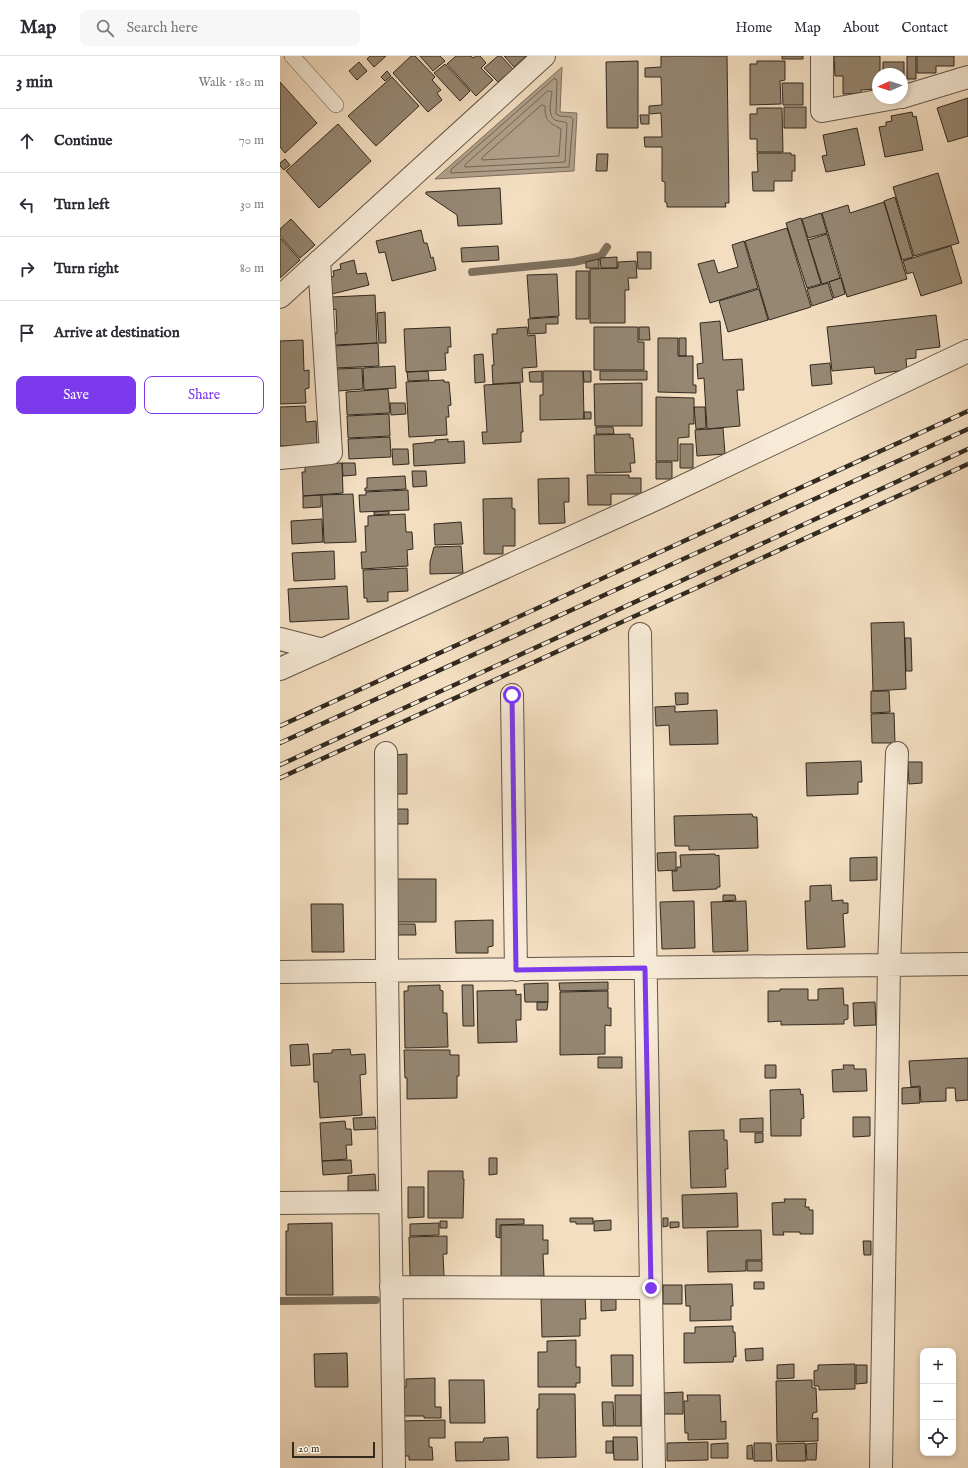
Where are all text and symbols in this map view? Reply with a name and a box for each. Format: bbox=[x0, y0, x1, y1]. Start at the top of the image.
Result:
search box bbox=[80, 10, 360, 46]
text: Map bbox=[20, 16, 56, 40]
icon: search bbox=[94, 17, 116, 39]
text: Search here bbox=[126, 18, 198, 37]
text: Home bbox=[736, 19, 772, 37]
text: Map bbox=[794, 19, 821, 37]
text: About bbox=[843, 19, 879, 37]
text: Contact bbox=[901, 19, 948, 37]
north arrow bbox=[872, 68, 908, 104]
text: 3 min bbox=[16, 72, 53, 93]
text: Walk · 180 m bbox=[199, 74, 264, 91]
icon: ahead bbox=[16, 130, 38, 152]
text: Continue bbox=[54, 131, 112, 150]
text: 70 m bbox=[239, 132, 264, 149]
icon: left bbox=[16, 194, 38, 216]
text: Turn left bbox=[54, 195, 110, 214]
text: 30 m bbox=[240, 196, 264, 213]
icon: right bbox=[16, 258, 38, 280]
text: Turn right bbox=[54, 259, 119, 278]
text: 80 m bbox=[240, 260, 264, 277]
icon: arrive bbox=[16, 322, 38, 344]
text: Arrive at destination bbox=[54, 323, 180, 342]
button: Save bbox=[16, 376, 136, 414]
button: Share bbox=[144, 376, 264, 414]
route start bbox=[503, 686, 521, 704]
route end bbox=[642, 1279, 660, 1297]
map controls bbox=[920, 1348, 956, 1456]
button: + bbox=[920, 1348, 956, 1384]
button: − bbox=[920, 1384, 956, 1420]
button: locate bbox=[920, 1420, 956, 1456]
scale bar bbox=[292, 1440, 375, 1459]
text: 20 m bbox=[298, 1442, 319, 1456]

